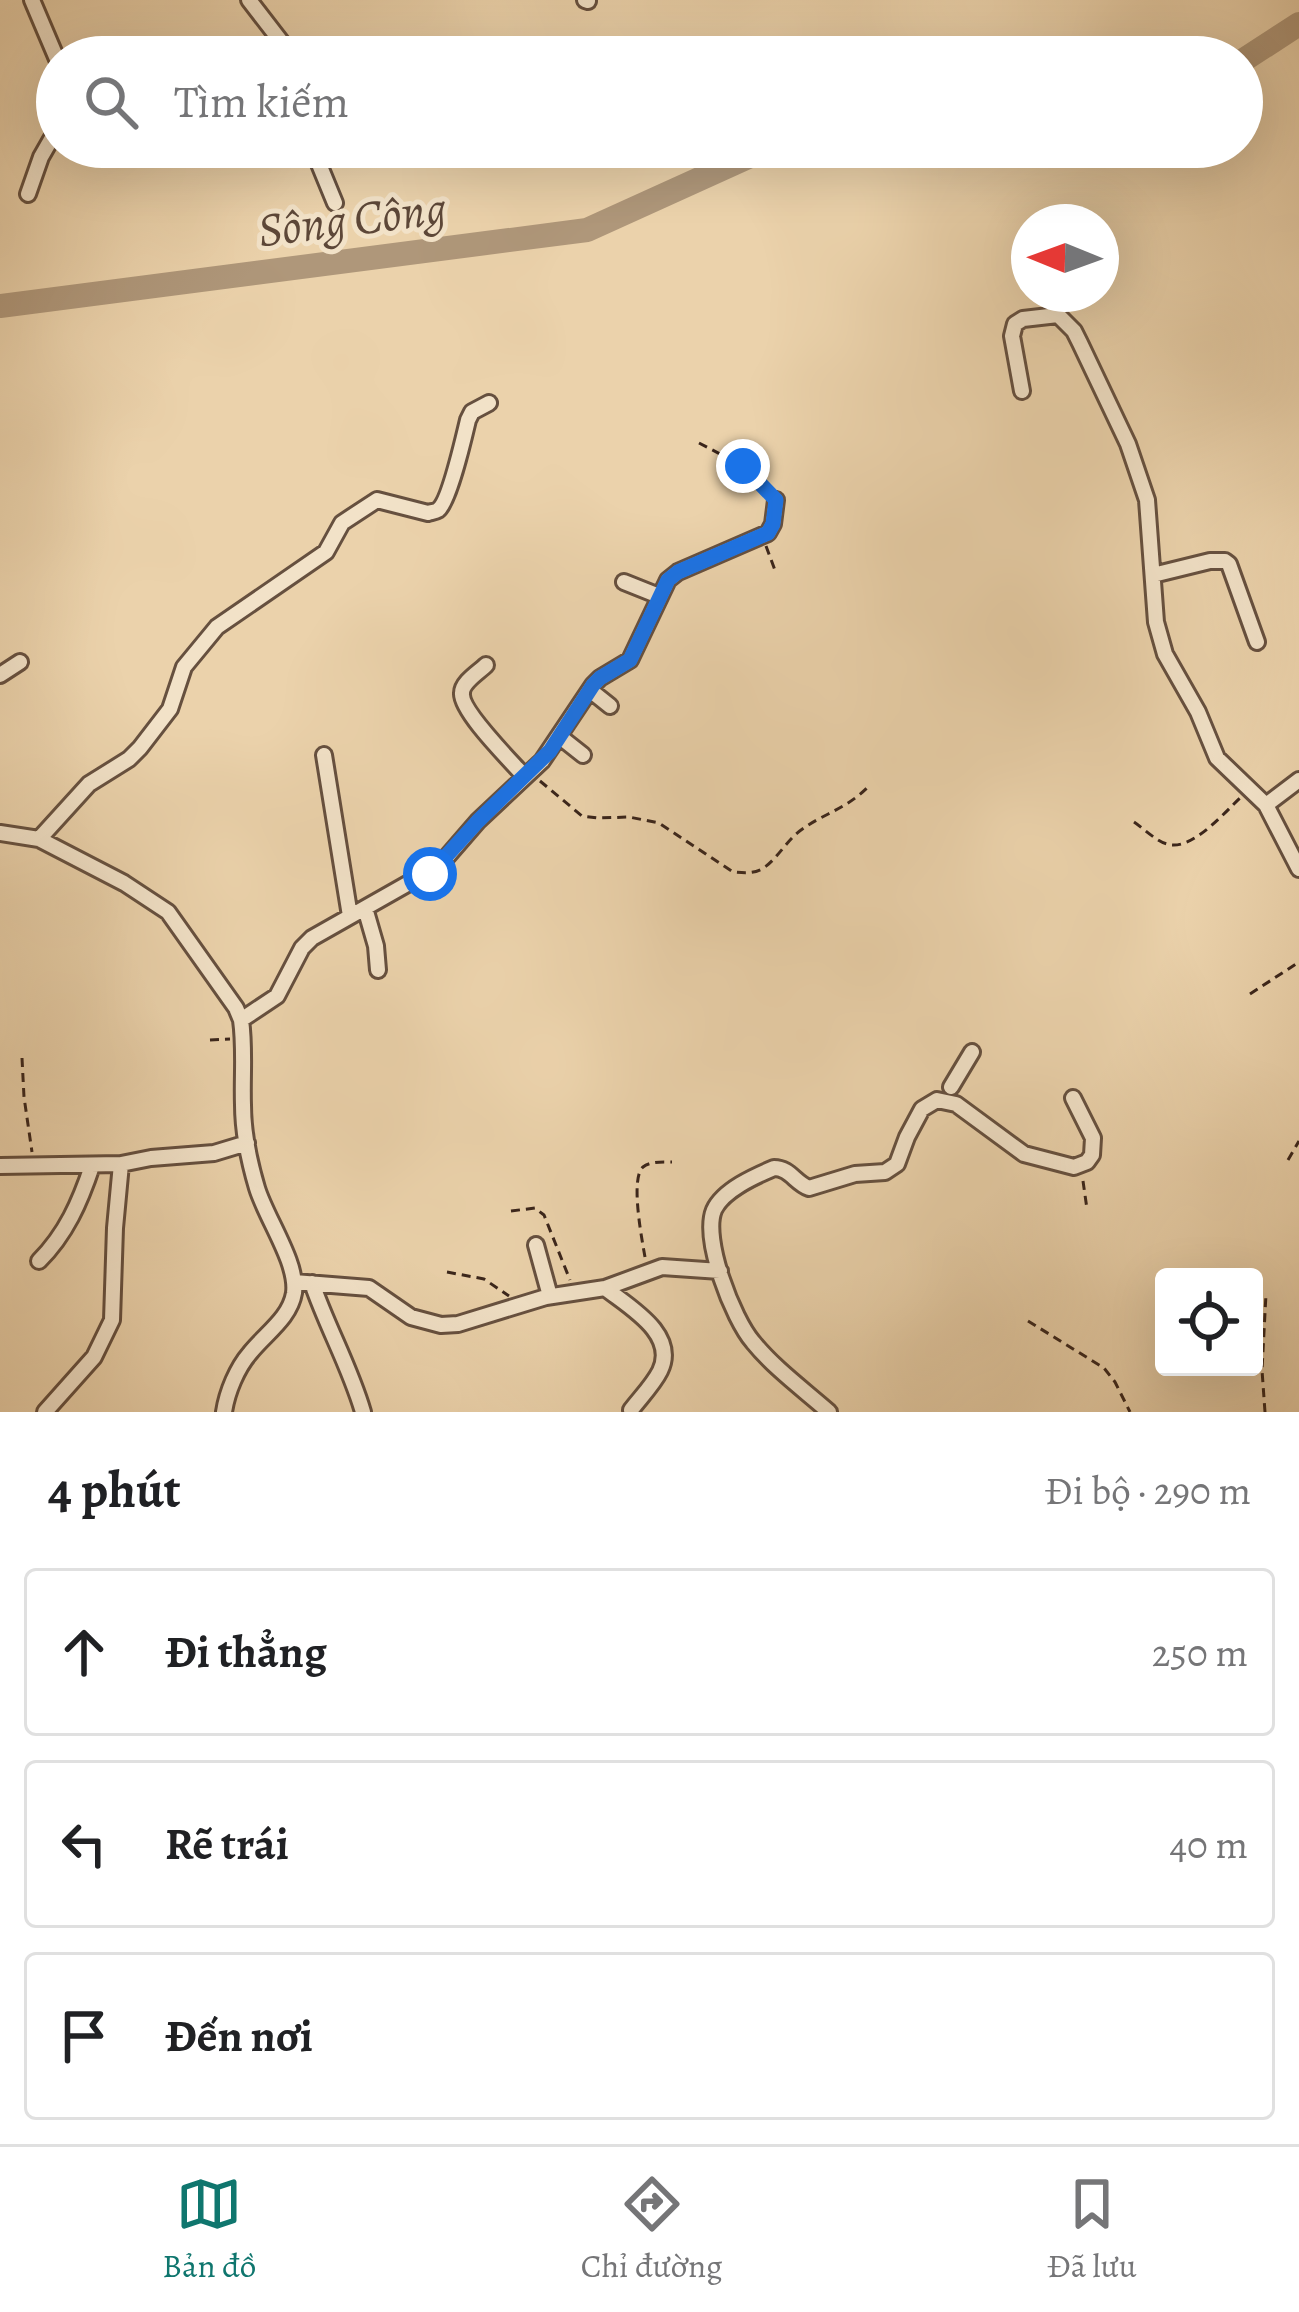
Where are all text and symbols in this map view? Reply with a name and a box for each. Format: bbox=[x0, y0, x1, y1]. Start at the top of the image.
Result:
search box bbox=[36, 36, 1263, 168]
icon: search bbox=[78, 69, 144, 135]
text: Tìm kiếm bbox=[174, 71, 349, 133]
water label: Sông Công bbox=[254, 175, 450, 263]
north arrow bbox=[1011, 204, 1119, 312]
route end bbox=[716, 439, 770, 493]
route start bbox=[403, 847, 457, 901]
map controls bbox=[1155, 1268, 1263, 1376]
button: locate bbox=[1155, 1268, 1263, 1376]
text: 4 phút bbox=[48, 1455, 181, 1525]
text: Đi bộ · 290 m bbox=[1045, 1464, 1251, 1517]
icon: ahead bbox=[51, 1619, 117, 1685]
text: Đi thẳng bbox=[165, 1621, 327, 1683]
text: 250 m bbox=[1152, 1626, 1248, 1679]
icon: left bbox=[51, 1811, 117, 1877]
text: Rẽ trái bbox=[165, 1813, 289, 1875]
text: 40 m bbox=[1169, 1818, 1248, 1871]
icon: arrive bbox=[51, 2003, 117, 2069]
text: Đến nơi bbox=[165, 2005, 313, 2067]
tab: Bản đồ bbox=[162, 2171, 256, 2288]
tab: Chỉ đường bbox=[581, 2171, 723, 2288]
tab: Đã lưu bbox=[1047, 2171, 1137, 2288]

